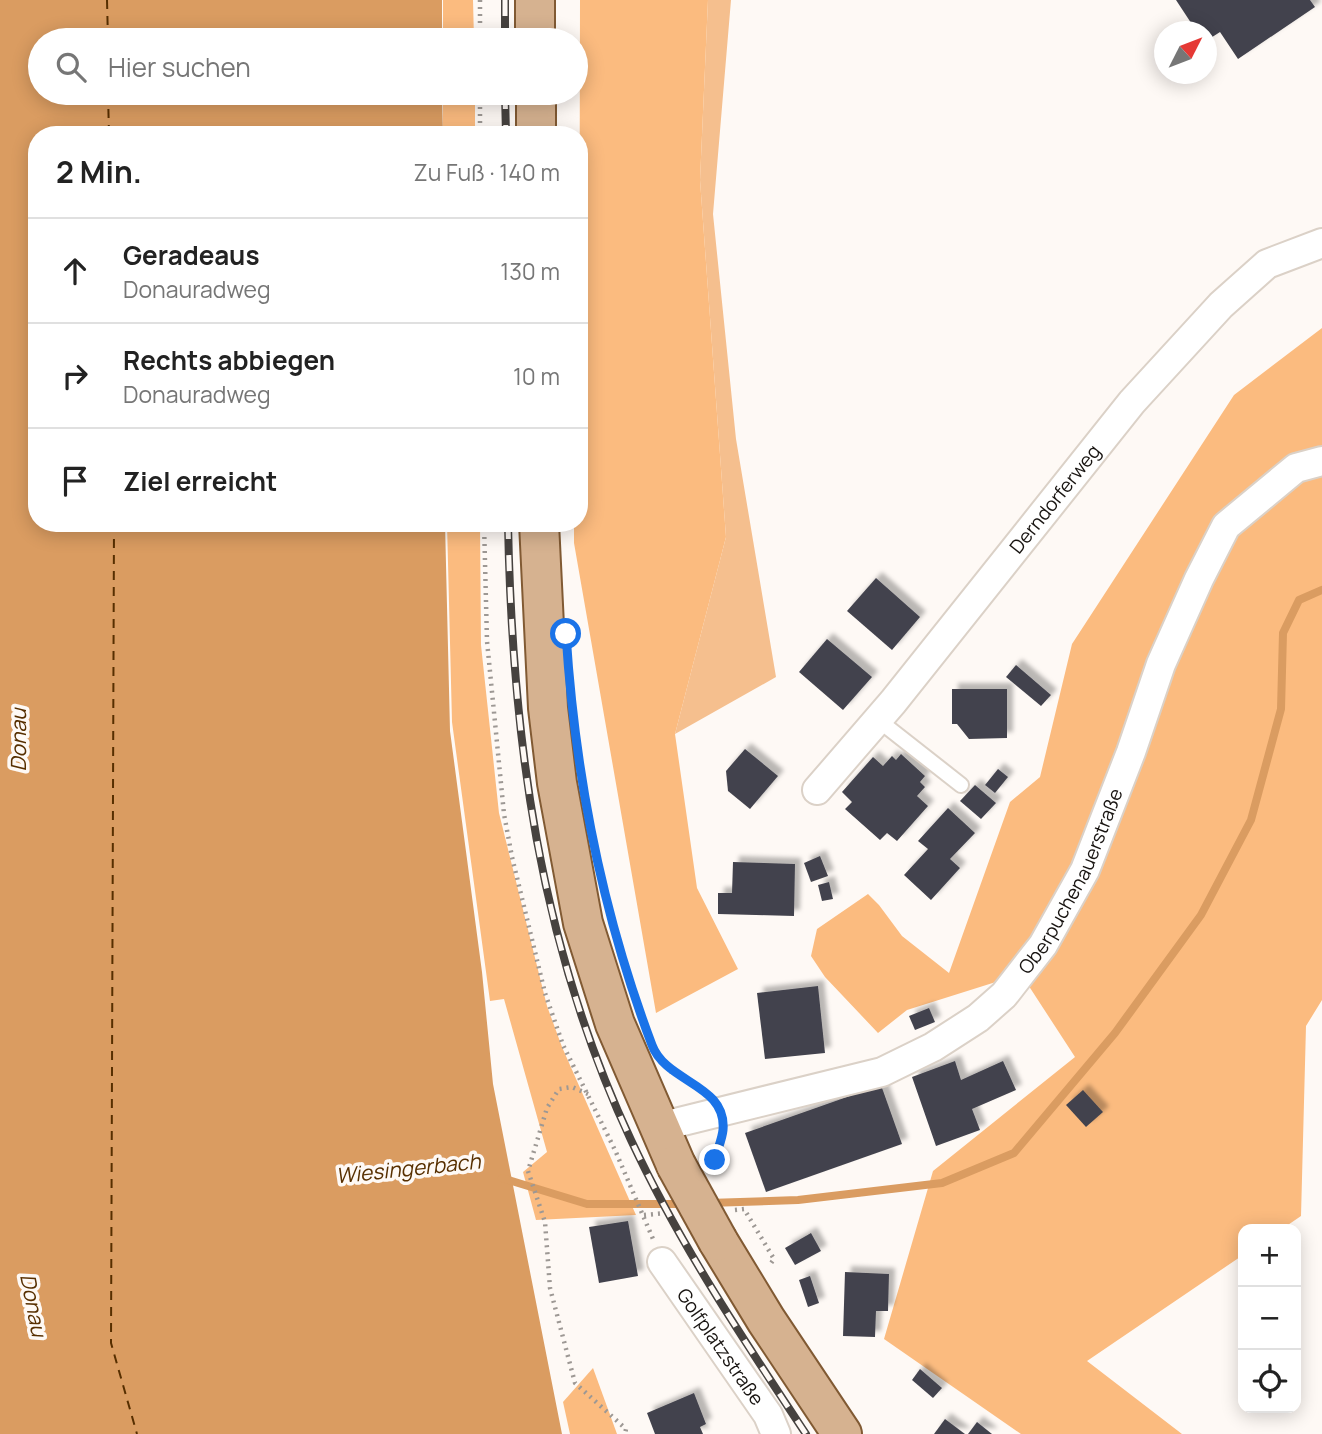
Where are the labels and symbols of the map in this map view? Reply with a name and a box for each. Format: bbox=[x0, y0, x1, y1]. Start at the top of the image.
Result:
north arrow bbox=[1154, 21, 1217, 84]
street label: Derndorferweg bbox=[1003, 439, 1106, 559]
route start bbox=[550, 618, 581, 649]
water label: Donau bbox=[4, 707, 32, 772]
street label: Oberpuchenauerstraße bbox=[1012, 784, 1129, 979]
route end bbox=[699, 1144, 730, 1175]
water label: Wiesingerbach bbox=[334, 1146, 483, 1190]
water label: Donau bbox=[14, 1271, 54, 1340]
street label: Golfplatzstraße bbox=[671, 1283, 770, 1410]

